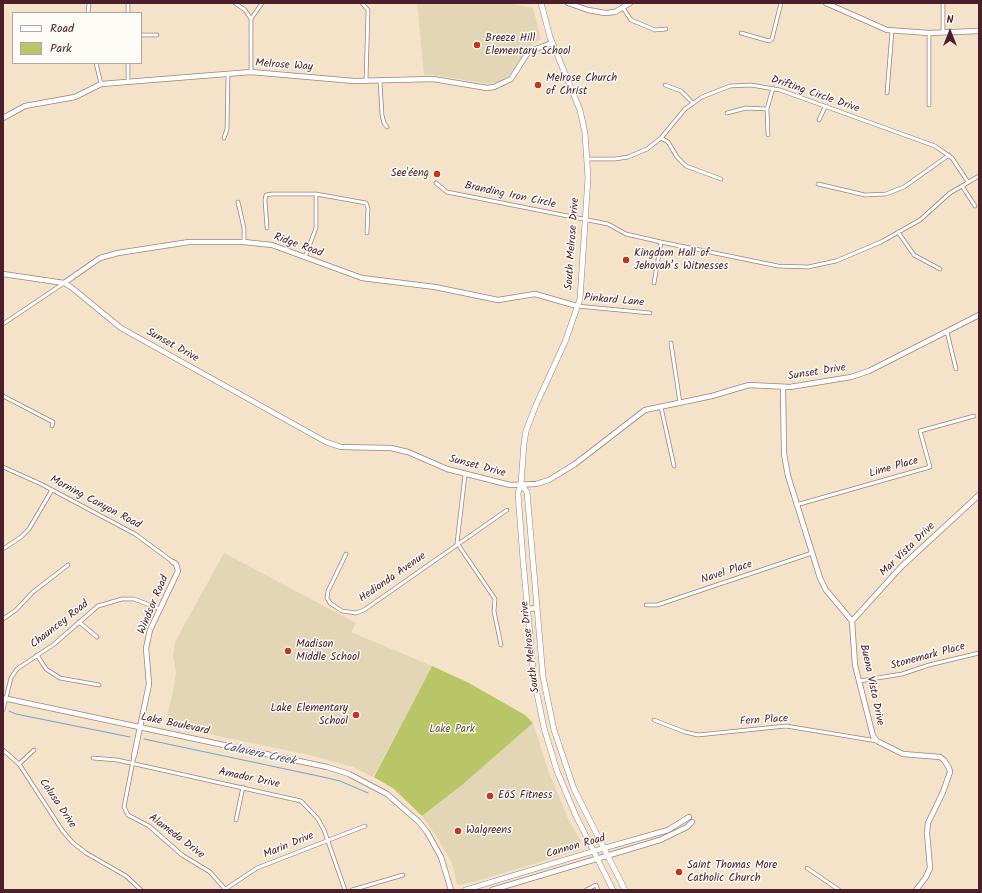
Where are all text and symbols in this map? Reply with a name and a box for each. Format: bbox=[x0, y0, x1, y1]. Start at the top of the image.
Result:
text: N bbox=[947, 11, 953, 29]
legend bbox=[12, 12, 142, 64]
north arrow bbox=[930, 12, 970, 52]
text: Road bbox=[50, 19, 74, 38]
place label: Breeze Hill Elementary School bbox=[485, 32, 571, 58]
text: Park bbox=[50, 39, 72, 58]
marker: Breeze Hill Elementary School bbox=[472, 40, 482, 50]
street label: Melrose Way bbox=[255, 57, 313, 75]
place label: Melrose Church of Christ bbox=[546, 72, 617, 98]
street label: Drifting Circle Drive bbox=[769, 74, 861, 116]
marker: Melrose Church of Christ bbox=[533, 80, 543, 90]
place label: See'éeng bbox=[391, 167, 429, 181]
marker: See'éeng bbox=[432, 169, 442, 179]
street label: Branding Iron Circle bbox=[463, 180, 557, 212]
street label: South Melrose Drive bbox=[563, 197, 583, 291]
street label: Ridge Road bbox=[272, 231, 324, 261]
place label: Kingdom Hall of Jehovah’s Witnesses bbox=[634, 247, 728, 273]
marker: Kingdom Hall of Jehovah’s Witnesses bbox=[621, 255, 631, 265]
street label: Pinkard Lane bbox=[583, 292, 645, 310]
street label: Sunset Drive bbox=[143, 326, 201, 366]
street label: Sunset Drive bbox=[787, 362, 847, 384]
street label: Sunset Drive bbox=[447, 453, 507, 481]
street label: Lime Place bbox=[868, 455, 920, 481]
street label: Morning Canyon Road bbox=[47, 473, 143, 533]
street label: Mar Vista Drive bbox=[878, 520, 938, 580]
street label: Hedionda Avenue bbox=[357, 550, 429, 606]
street label: Navel Place bbox=[700, 559, 754, 587]
street label: Windsor Road bbox=[136, 574, 172, 636]
street label: Chauncey Road bbox=[28, 598, 92, 652]
street label: South Melrose Drive bbox=[519, 600, 543, 694]
place label: Madison Middle School bbox=[296, 638, 360, 664]
street label: Stonemark Place bbox=[889, 641, 967, 673]
street label: Buena Vista Drive bbox=[856, 643, 886, 727]
marker: Madison Middle School bbox=[283, 646, 293, 656]
place label: Lake Elementary School bbox=[270, 702, 348, 728]
marker: Lake Elementary School bbox=[351, 710, 361, 720]
street label: Lake Boulevard bbox=[140, 711, 210, 739]
street label: Fern Place bbox=[739, 713, 789, 729]
park label: Lake Park bbox=[429, 723, 475, 737]
water label: Calavera Creek bbox=[221, 740, 297, 770]
street label: Amador Drive bbox=[217, 766, 281, 792]
street label: Colusa Drive bbox=[36, 777, 78, 831]
place label: EōS Fitness bbox=[498, 789, 552, 803]
marker: EōS Fitness bbox=[485, 791, 495, 801]
street label: Alameda Drive bbox=[146, 812, 206, 862]
place label: Walgreens bbox=[466, 824, 512, 838]
marker: Walgreens bbox=[453, 826, 463, 836]
street label: Marin Drive bbox=[262, 830, 316, 862]
street label: Cannon Road bbox=[545, 832, 607, 862]
place label: Saint Thomas More Catholic Church bbox=[687, 859, 777, 885]
marker: Saint Thomas More Catholic Church bbox=[674, 867, 684, 877]

